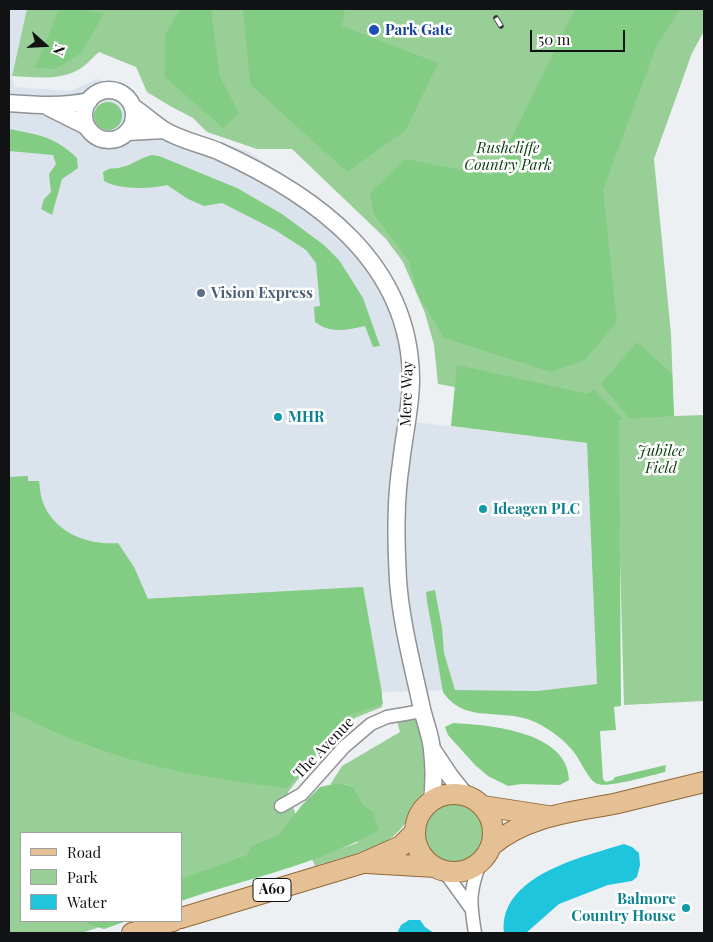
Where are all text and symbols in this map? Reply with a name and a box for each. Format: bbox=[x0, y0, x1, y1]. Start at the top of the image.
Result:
north arrow bbox=[20, 20, 70, 70]
scale bar bbox=[533, 20, 628, 52]
place label: Park Gate bbox=[385, 21, 453, 39]
marker: Park Gate bbox=[367, 23, 381, 37]
text: 50 m bbox=[538, 29, 570, 49]
text: N bbox=[49, 42, 70, 58]
park label: Rushcliffe Country Park bbox=[464, 139, 552, 174]
place label: Vision Express bbox=[211, 284, 313, 302]
marker: Vision Express bbox=[195, 287, 207, 299]
street label: Mere Way bbox=[397, 361, 417, 427]
place label: MHR bbox=[288, 408, 324, 426]
marker: MHR bbox=[272, 411, 284, 423]
park label: Jubilee Field bbox=[637, 442, 685, 477]
place label: Ideagen PLC bbox=[493, 500, 580, 518]
marker: Ideagen PLC bbox=[477, 503, 489, 515]
street label: The Avenue bbox=[290, 713, 358, 783]
legend bbox=[20, 832, 182, 922]
text: Road bbox=[67, 842, 101, 862]
text: Park bbox=[67, 867, 98, 887]
road number: A60 bbox=[253, 878, 291, 902]
place label: Balmore Country House bbox=[571, 890, 676, 925]
text: Water bbox=[67, 892, 107, 912]
marker: Balmore Country House bbox=[680, 902, 692, 914]

